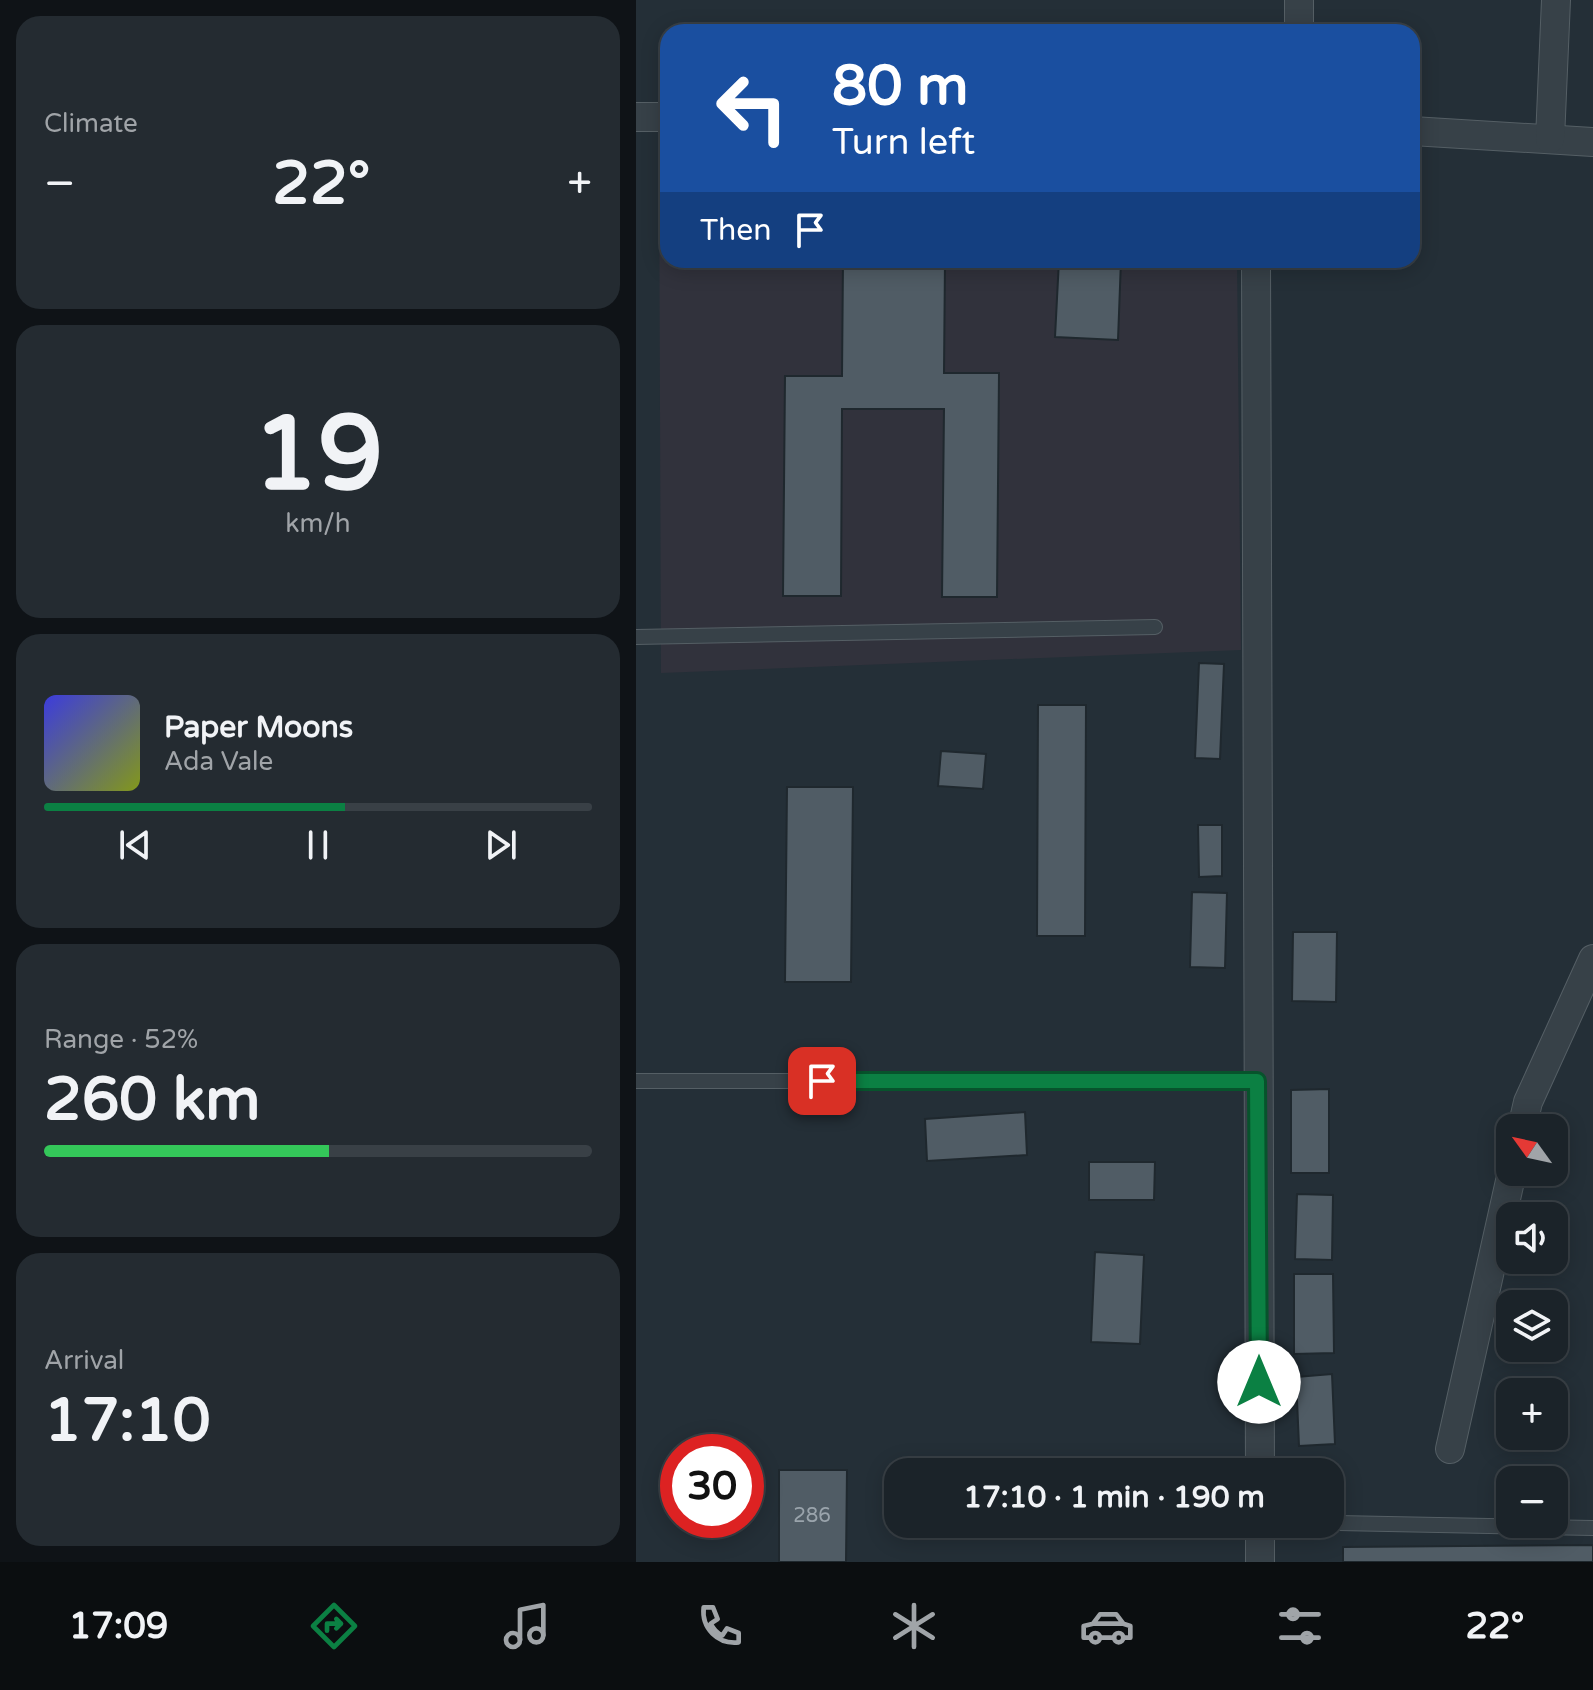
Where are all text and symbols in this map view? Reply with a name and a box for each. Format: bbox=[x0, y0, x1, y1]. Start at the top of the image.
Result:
text: 80 m bbox=[832, 53, 968, 120]
icon: left bbox=[700, 56, 804, 160]
text: Climate bbox=[44, 108, 138, 139]
text: Turn left bbox=[832, 121, 975, 164]
text: 22° bbox=[272, 148, 370, 220]
text: − bbox=[44, 158, 75, 211]
text: + bbox=[567, 158, 592, 211]
icon: arrive bbox=[788, 208, 832, 252]
text: Then bbox=[700, 212, 772, 249]
text: 19 bbox=[253, 393, 383, 518]
text: km/h bbox=[285, 508, 351, 539]
text: Paper Moons bbox=[164, 709, 353, 746]
text: Ada Vale bbox=[164, 746, 273, 777]
icon: previous bbox=[113, 823, 157, 867]
icon: pause bbox=[296, 823, 340, 867]
icon: next bbox=[479, 823, 523, 867]
text: Range · 52% bbox=[44, 1024, 198, 1055]
pin bbox=[788, 1047, 856, 1115]
icon: arrive bbox=[800, 1059, 844, 1103]
text: 260 km bbox=[44, 1064, 260, 1136]
north arrow bbox=[1496, 1114, 1568, 1186]
map controls bbox=[1496, 1114, 1568, 1538]
button: sound bbox=[1496, 1202, 1568, 1274]
button: layers bbox=[1496, 1290, 1568, 1362]
position arrow bbox=[1217, 1340, 1301, 1424]
text: Arrival bbox=[44, 1345, 124, 1376]
button: + bbox=[1496, 1378, 1568, 1450]
text: 17:10 bbox=[44, 1385, 210, 1457]
speed limit sign: 30 bbox=[660, 1434, 764, 1538]
button: − bbox=[1496, 1466, 1568, 1538]
text: 17:10 · 1 min · 190 m bbox=[963, 1479, 1265, 1516]
house number: 286 bbox=[793, 1504, 831, 1528]
icon: directions bbox=[306, 1598, 362, 1654]
icon: music bbox=[499, 1598, 555, 1654]
icon: phone bbox=[692, 1598, 748, 1654]
icon: climate bbox=[886, 1598, 942, 1654]
icon: car bbox=[1079, 1598, 1135, 1654]
icon: filters bbox=[1272, 1598, 1328, 1654]
text: 17:09 bbox=[69, 1605, 168, 1648]
text: 22° bbox=[1466, 1605, 1524, 1648]

